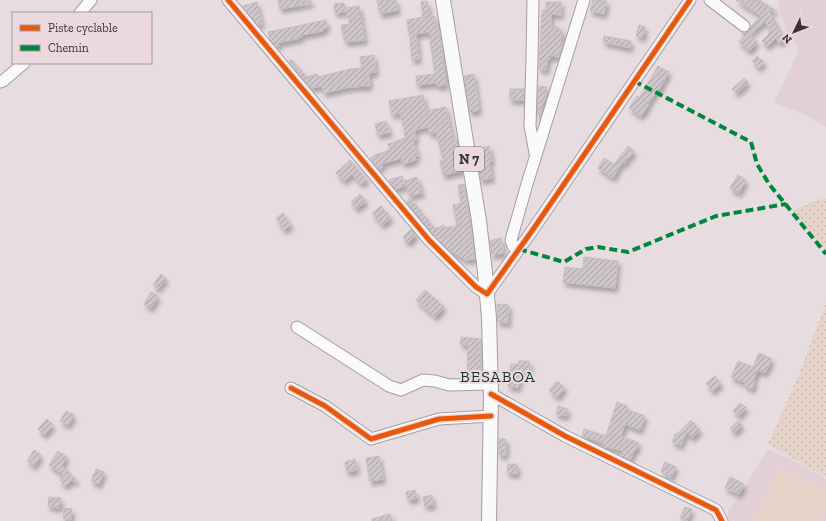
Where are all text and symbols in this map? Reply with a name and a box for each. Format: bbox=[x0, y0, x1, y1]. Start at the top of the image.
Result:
legend bbox=[12, 12, 152, 64]
north arrow bbox=[774, 12, 814, 52]
text: Piste cyclable bbox=[48, 21, 118, 35]
text: N bbox=[779, 31, 795, 46]
text: Chemin bbox=[48, 41, 89, 55]
road number: N 7 bbox=[454, 147, 484, 171]
district label: BESABOA bbox=[460, 367, 536, 386]

